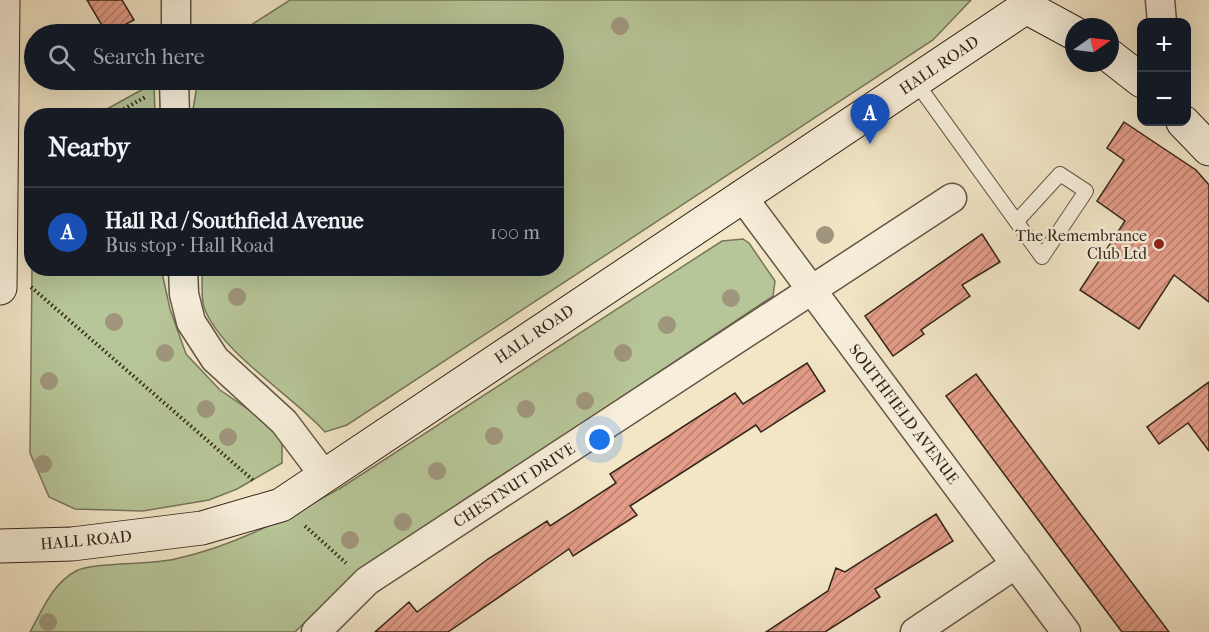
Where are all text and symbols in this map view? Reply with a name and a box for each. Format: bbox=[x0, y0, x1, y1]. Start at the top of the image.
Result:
north arrow bbox=[1065, 18, 1119, 72]
map controls bbox=[1137, 18, 1191, 126]
button: + bbox=[1137, 18, 1191, 72]
search box bbox=[24, 24, 564, 90]
street label: HALL ROAD bbox=[896, 31, 982, 99]
icon: search bbox=[45, 41, 78, 74]
text: Search here bbox=[93, 44, 205, 70]
button: − bbox=[1137, 72, 1191, 126]
pin: A bbox=[850, 94, 890, 144]
text: Nearby bbox=[48, 132, 130, 163]
text: Hall Rd / Southfield Avenue bbox=[105, 208, 364, 234]
text: A bbox=[61, 221, 74, 244]
text: 100 m bbox=[490, 221, 540, 244]
place label: The Remembrance Club Ltd bbox=[1015, 226, 1147, 263]
text: Bus stop · Hall Road bbox=[105, 234, 274, 257]
marker: The Remembrance Club Ltd bbox=[1152, 237, 1166, 251]
street label: HALL ROAD bbox=[491, 300, 577, 368]
street label: SOUTHFIELD AVENUE bbox=[845, 340, 963, 488]
your location bbox=[585, 425, 614, 454]
street label: CHESTNUT DRIVE bbox=[450, 439, 578, 531]
street label: HALL ROAD bbox=[39, 527, 133, 553]

